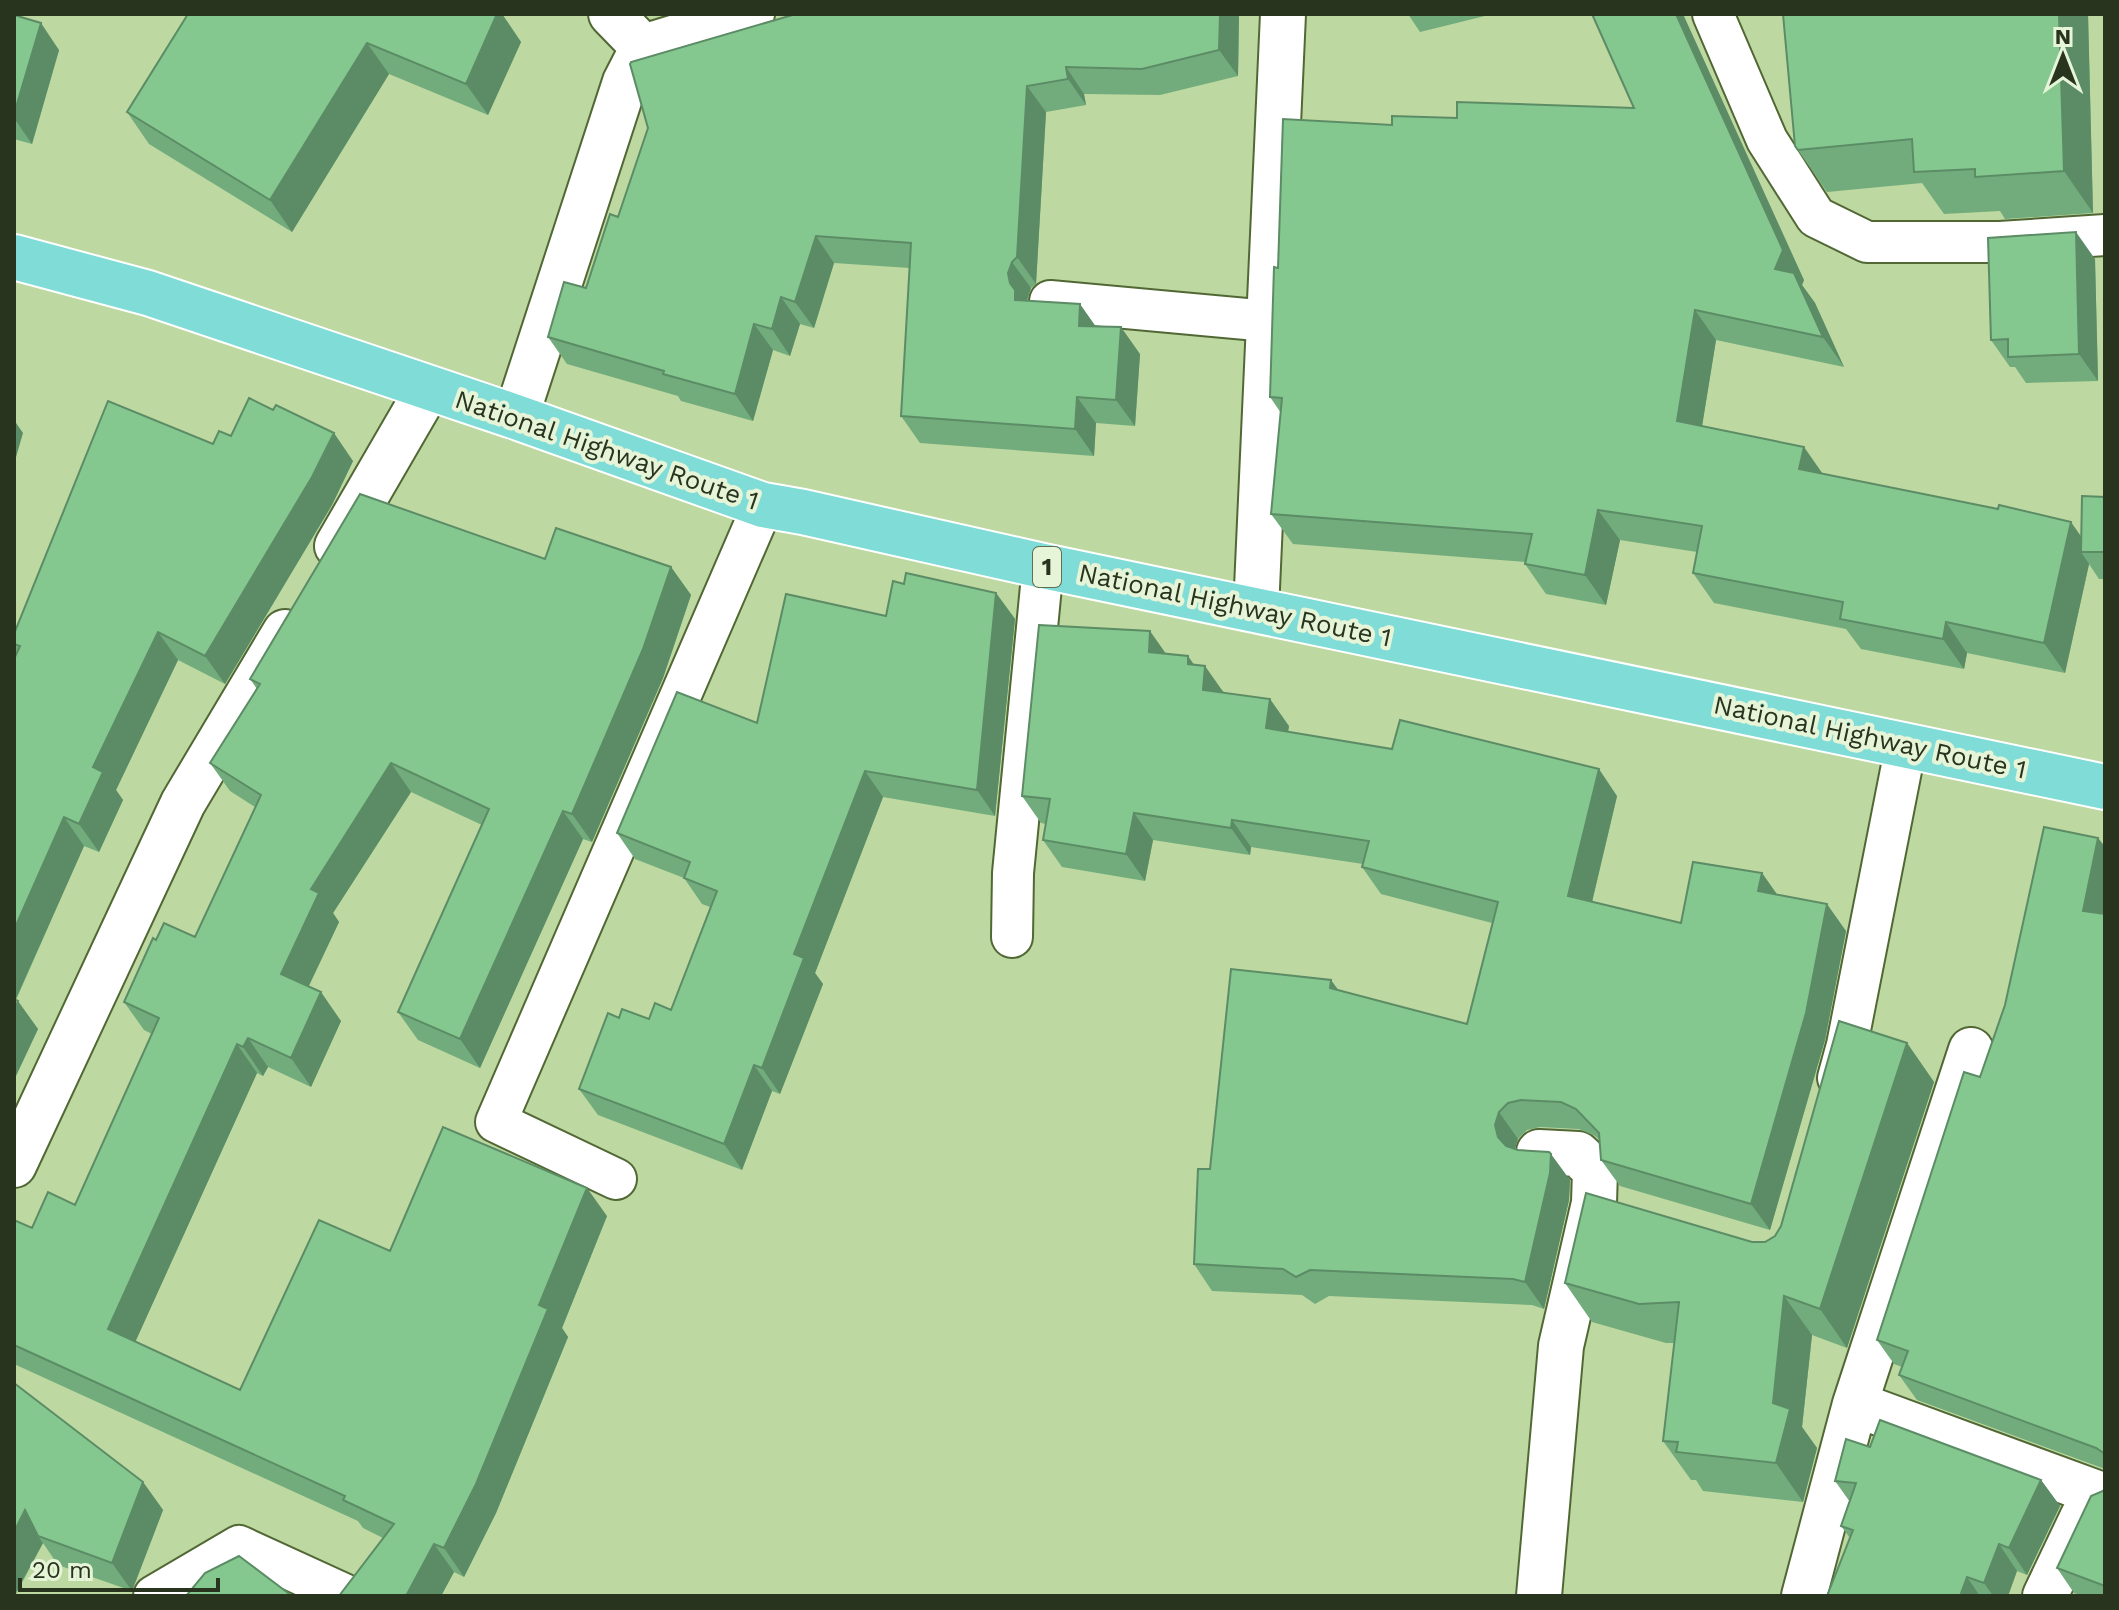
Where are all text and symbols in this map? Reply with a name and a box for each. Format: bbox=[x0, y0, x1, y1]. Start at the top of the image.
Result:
north arrow bbox=[2023, 16, 2103, 96]
text: N bbox=[2055, 24, 2071, 49]
street label: National Highway Route 1 bbox=[451, 384, 763, 516]
road number: 1 bbox=[1033, 547, 1061, 587]
street label: National Highway Route 1 bbox=[1076, 557, 1394, 653]
street label: National Highway Route 1 bbox=[1711, 689, 2029, 785]
scale bar bbox=[20, 1542, 218, 1592]
text: 20 m bbox=[32, 1556, 92, 1584]

